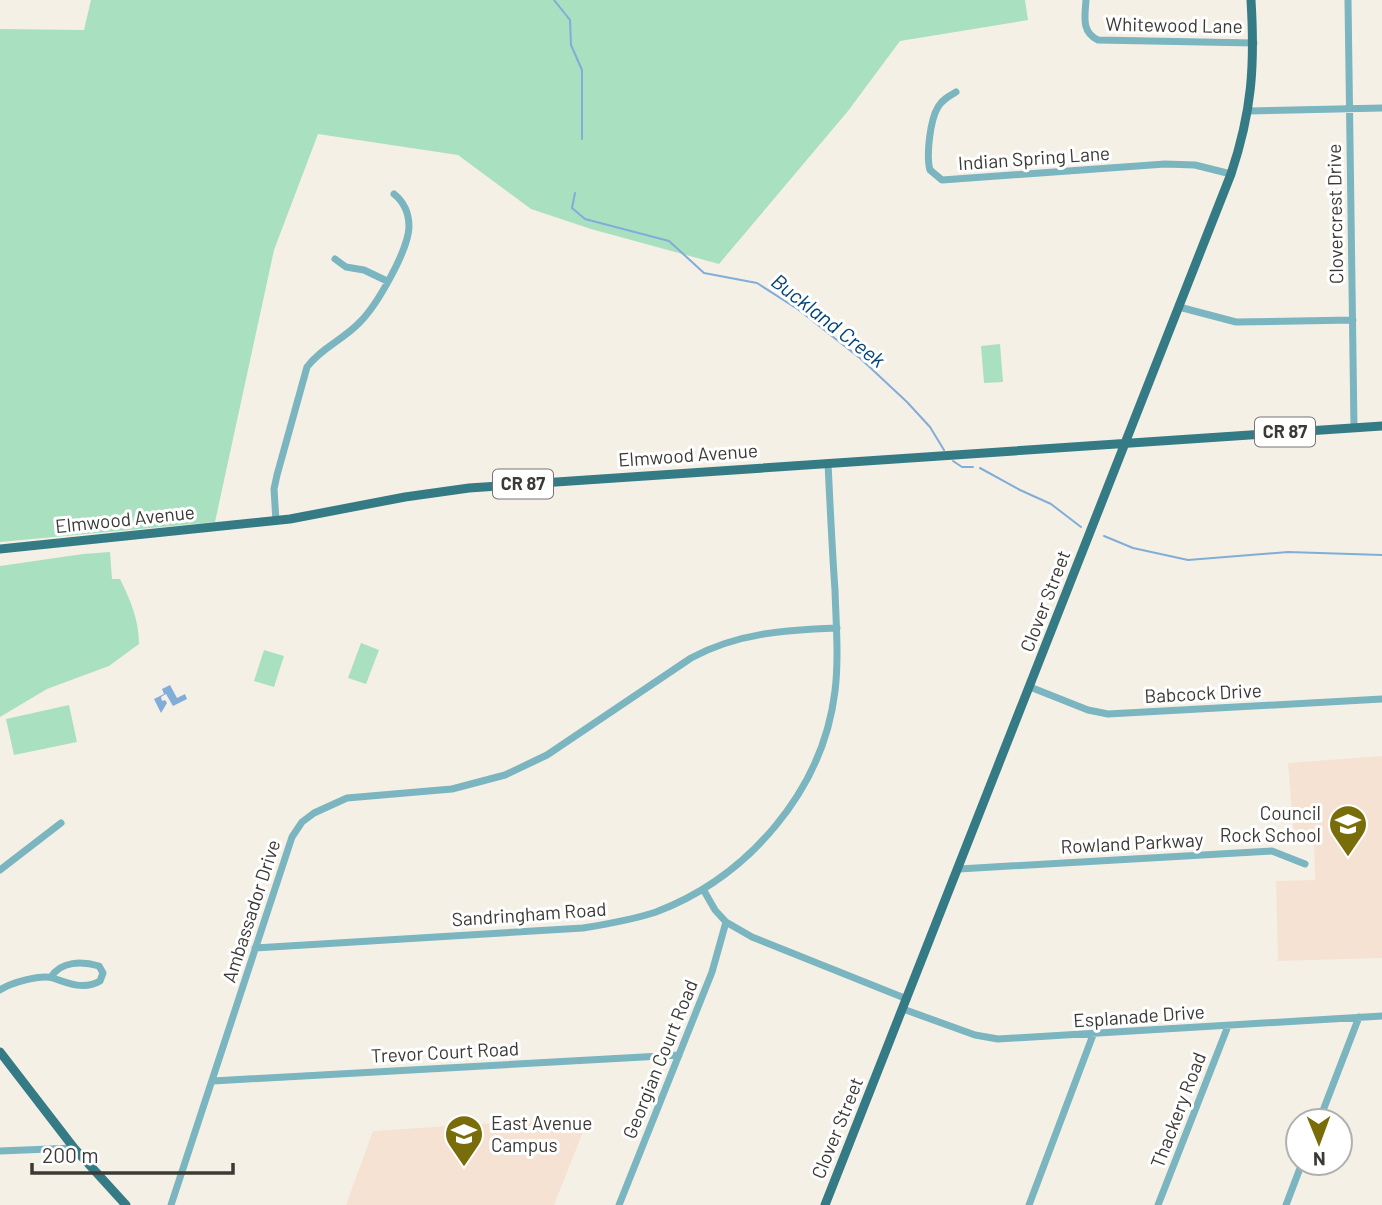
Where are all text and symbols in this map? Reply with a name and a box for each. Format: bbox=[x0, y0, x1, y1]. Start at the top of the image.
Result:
street label: Whitewood Lane bbox=[1105, 12, 1243, 37]
street label: Indian Spring Lane bbox=[957, 141, 1111, 174]
street label: Clovercrest Drive bbox=[1322, 144, 1347, 284]
water label: Buckland Creek bbox=[767, 268, 891, 373]
road number: CR 87 bbox=[1255, 418, 1315, 446]
street label: Elmwood Avenue bbox=[617, 438, 759, 471]
road number: CR 87 bbox=[493, 470, 553, 498]
street label: Elmwood Avenue bbox=[54, 500, 196, 537]
street label: Clover Street bbox=[1015, 547, 1074, 655]
street label: Babcock Drive bbox=[1144, 678, 1262, 707]
place label: Council Rock School bbox=[1220, 801, 1321, 846]
school or university icon: Council Rock School bbox=[1327, 803, 1369, 858]
street label: Rowland Parkway bbox=[1060, 827, 1204, 858]
street label: Ambassador Drive bbox=[217, 837, 284, 985]
street label: Sandringham Road bbox=[451, 897, 607, 930]
street label: Georgian Court Road bbox=[617, 976, 702, 1142]
street label: Esplanade Drive bbox=[1072, 999, 1206, 1032]
street label: Trevor Court Road bbox=[370, 1036, 520, 1067]
street label: Thackery Road bbox=[1145, 1049, 1210, 1171]
street label: Clover Street bbox=[806, 1074, 867, 1182]
north arrow bbox=[1284, 1107, 1354, 1177]
place label: East Avenue Campus bbox=[491, 1111, 592, 1156]
school or university icon: East Avenue Campus bbox=[443, 1113, 485, 1168]
scale bar bbox=[32, 1132, 233, 1176]
text: 200 m bbox=[42, 1142, 99, 1167]
text: N bbox=[1313, 1148, 1326, 1171]

